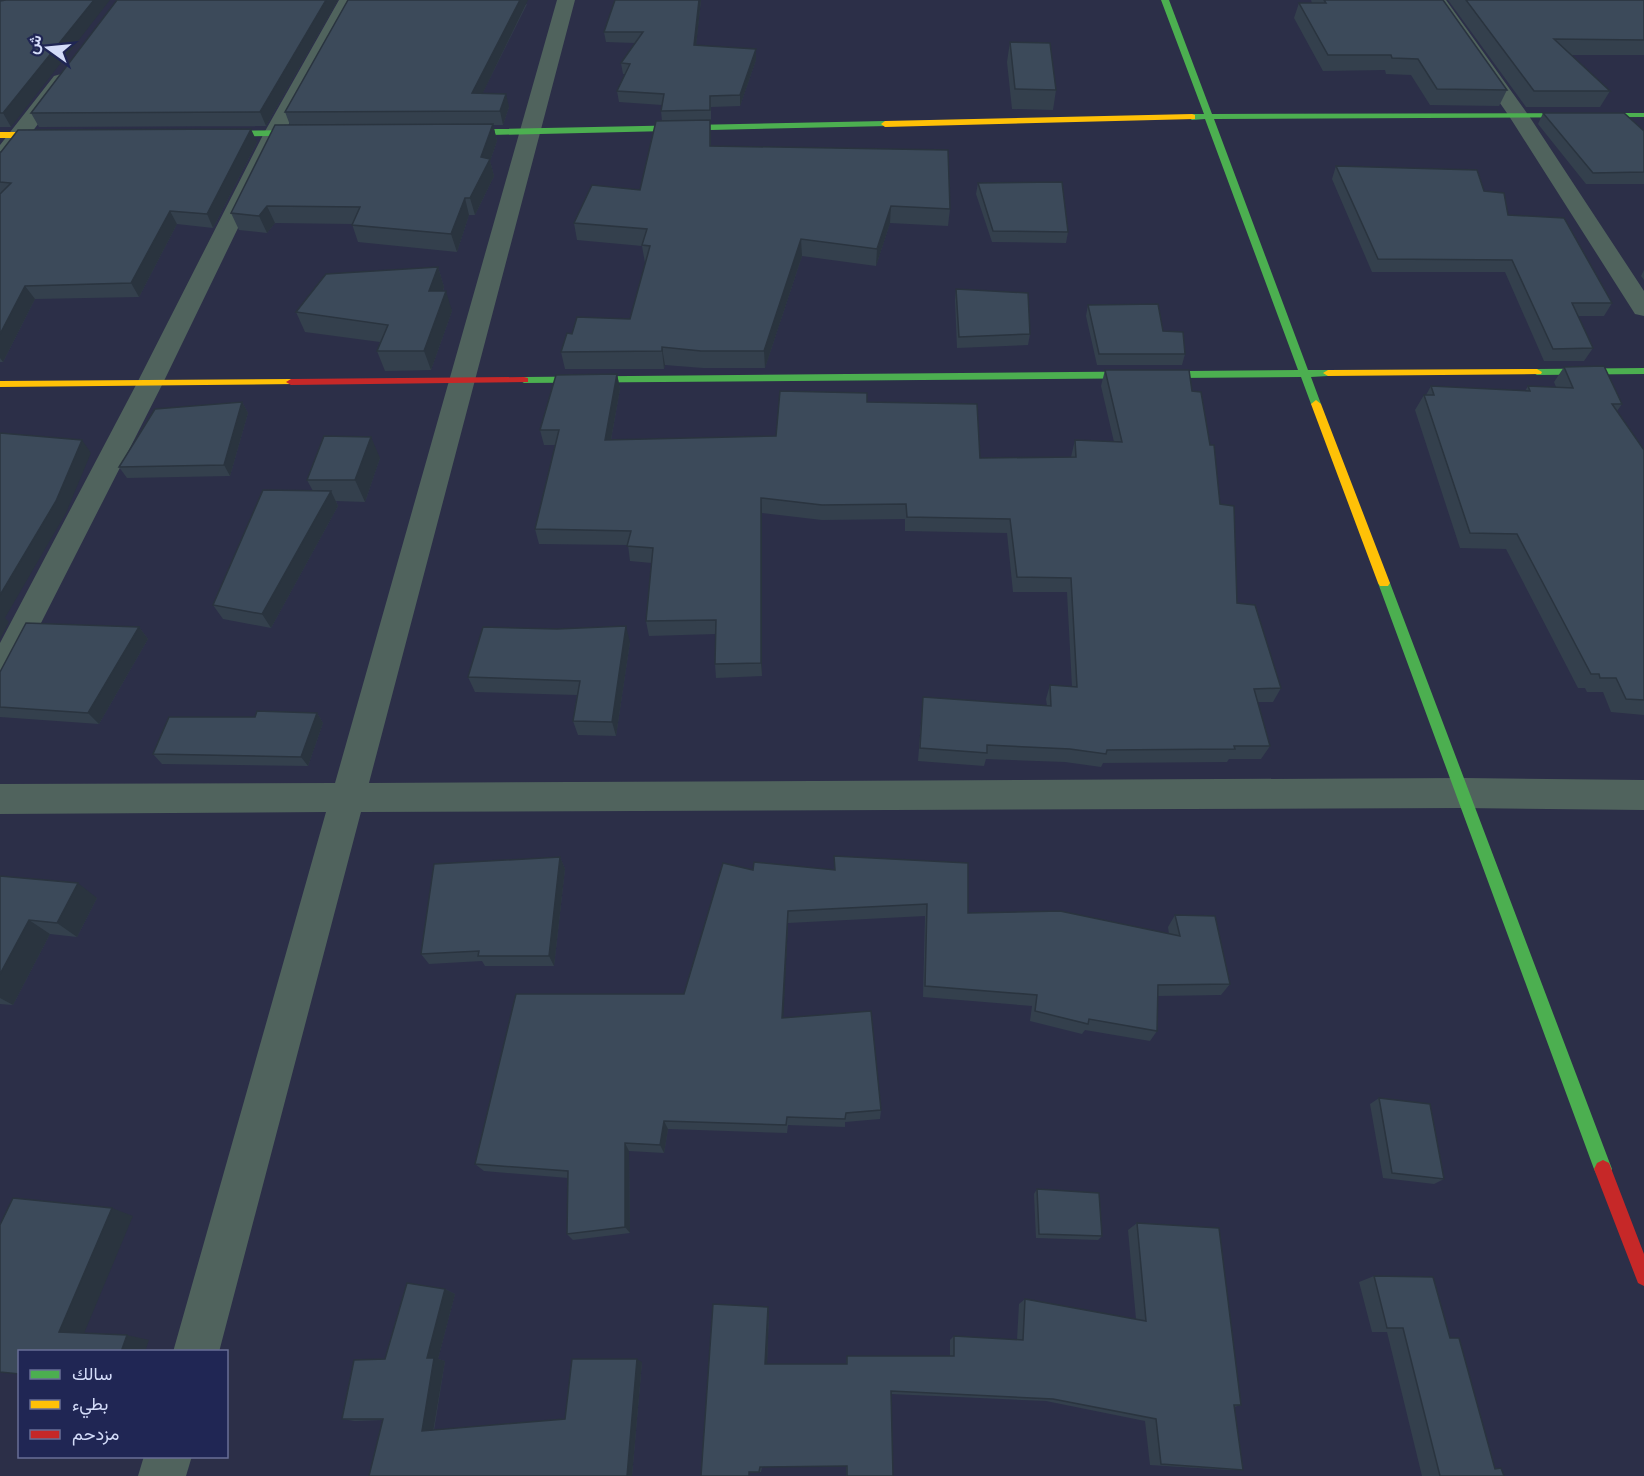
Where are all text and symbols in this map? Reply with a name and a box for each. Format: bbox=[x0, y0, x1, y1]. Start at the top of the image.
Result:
north arrow bbox=[18, 18, 78, 78]
text: ش bbox=[22, 32, 46, 56]
legend bbox=[18, 1350, 228, 1458]
text: سالك bbox=[72, 1363, 112, 1385]
text: بطيء bbox=[72, 1393, 108, 1419]
text: مزدحم bbox=[72, 1423, 119, 1446]

